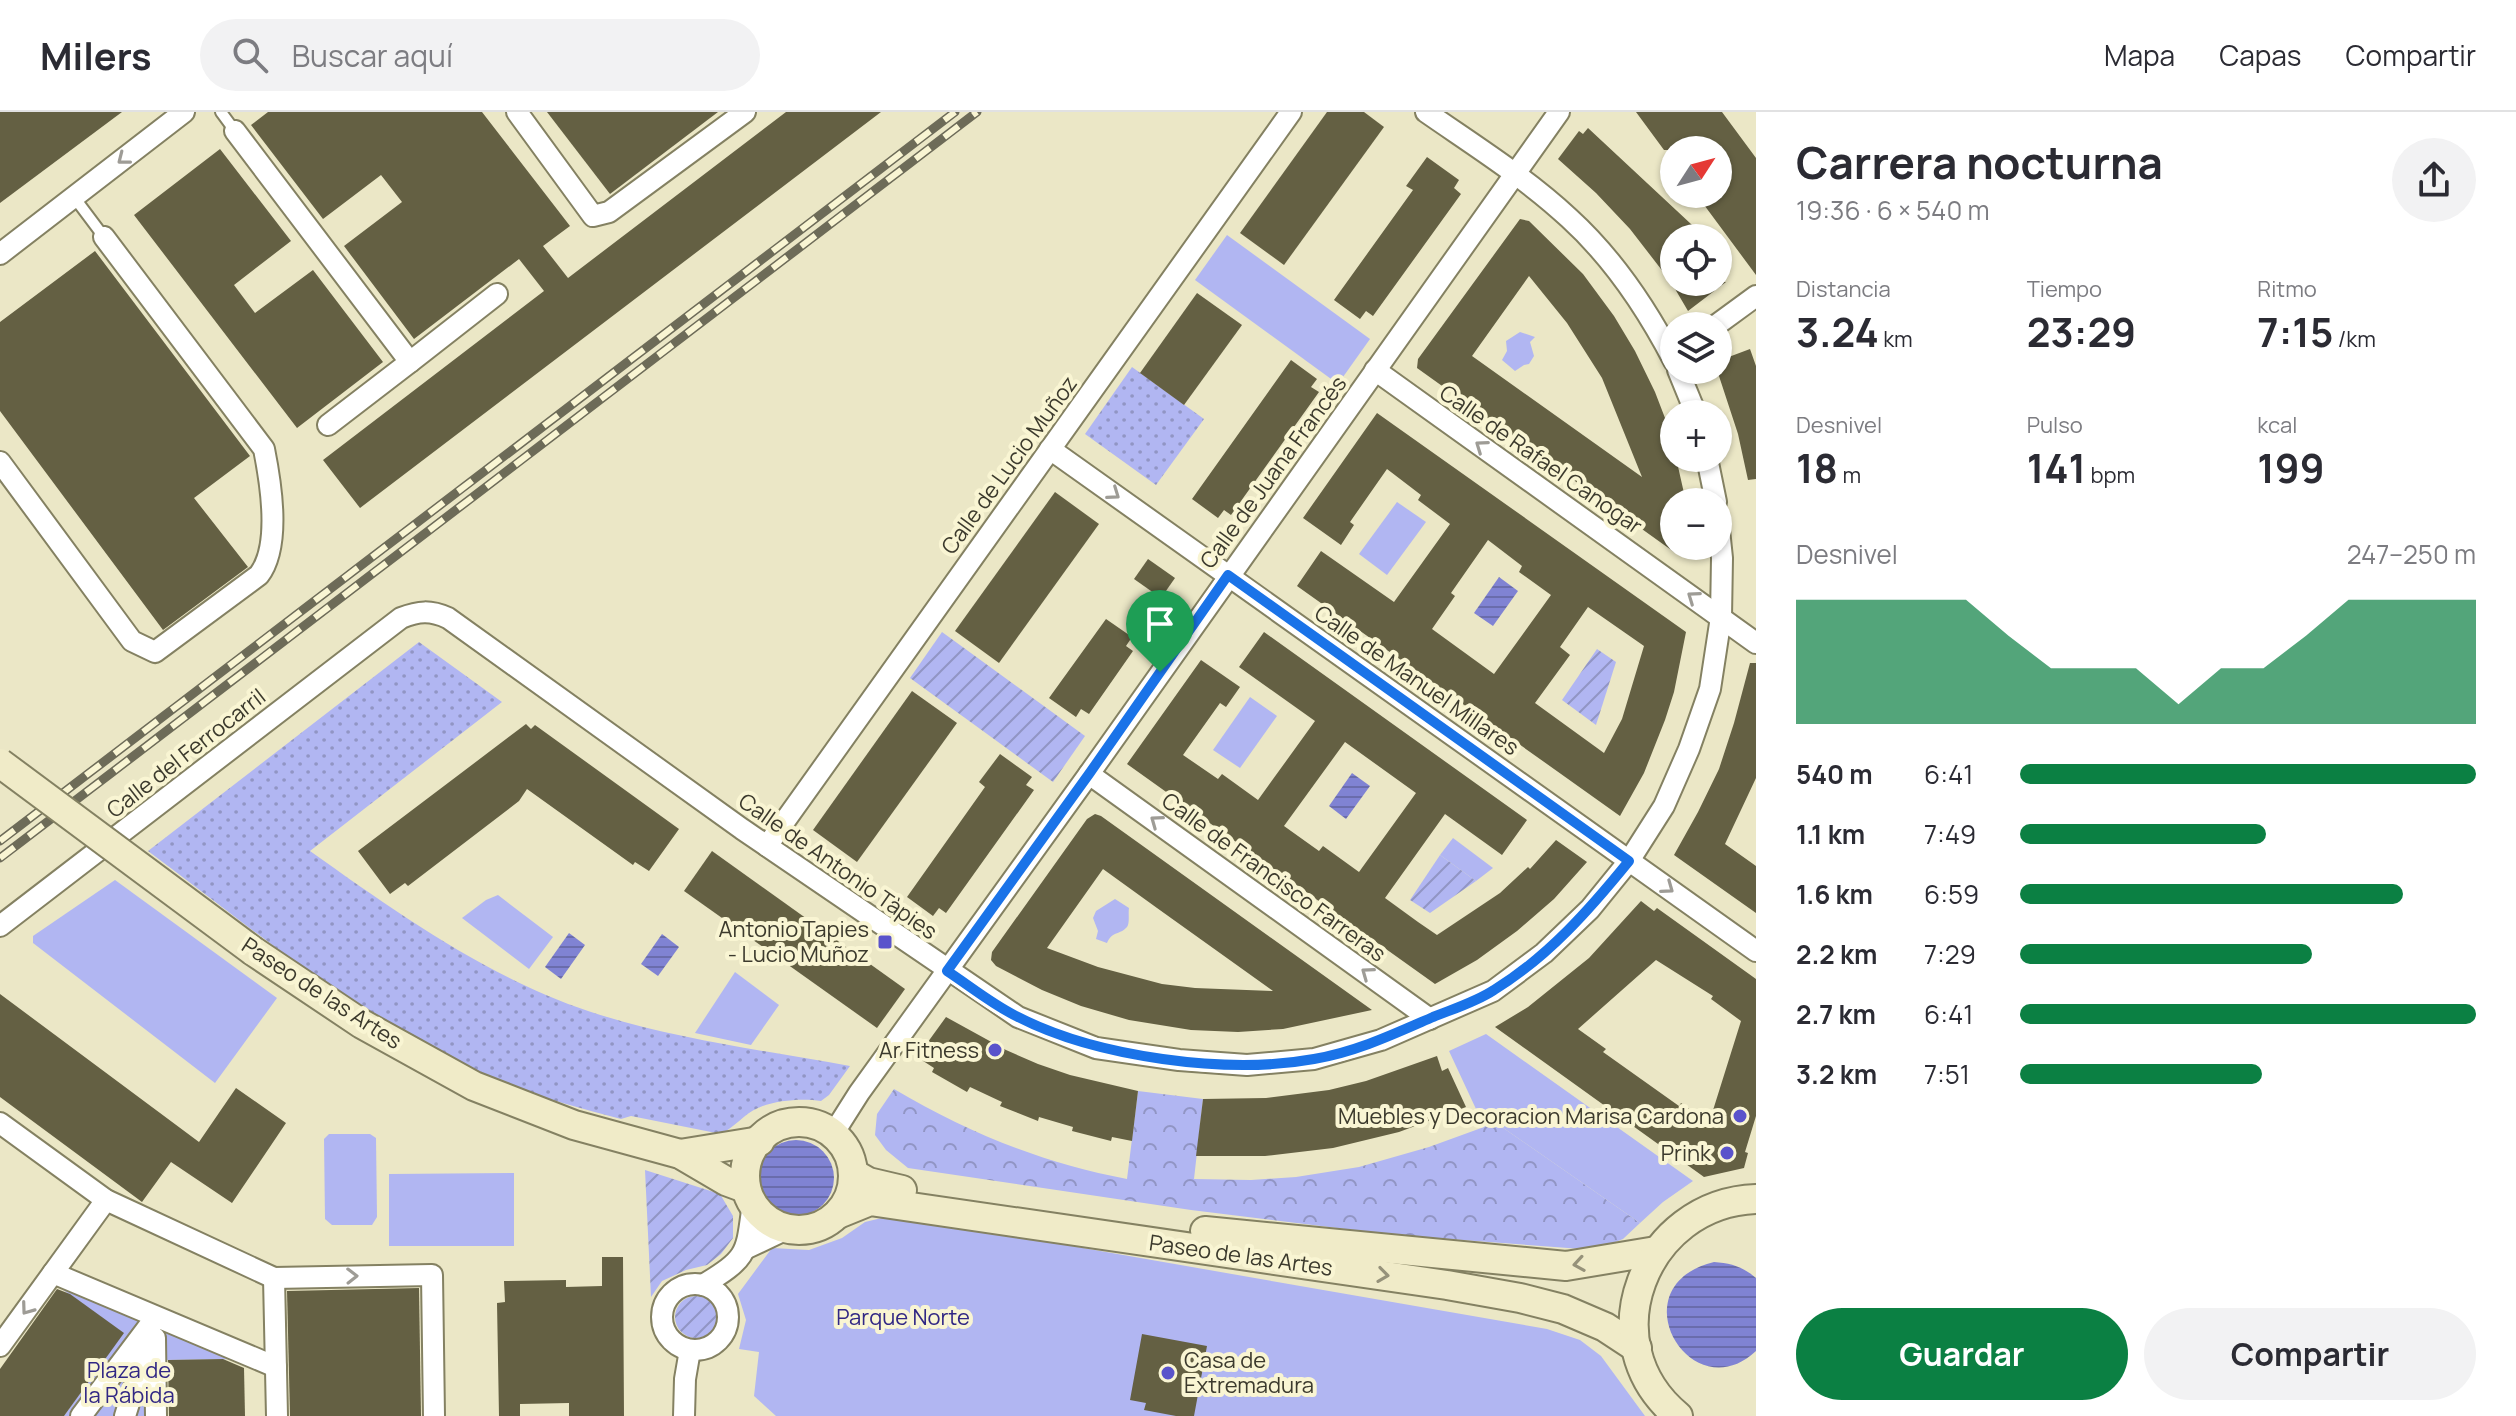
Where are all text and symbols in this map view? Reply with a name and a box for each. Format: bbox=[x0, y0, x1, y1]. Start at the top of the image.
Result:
search box bbox=[200, 19, 760, 91]
text: Milers bbox=[40, 29, 152, 81]
icon: search bbox=[228, 33, 272, 77]
text: Buscar aquí bbox=[292, 35, 453, 76]
text: Mapa bbox=[2104, 36, 2175, 74]
text: Capas bbox=[2219, 36, 2302, 74]
text: Compartir bbox=[2346, 36, 2476, 74]
text: Carrera nocturna bbox=[1796, 132, 2163, 192]
north arrow bbox=[1660, 136, 1732, 208]
map controls bbox=[1660, 136, 1732, 560]
button: share bbox=[2392, 138, 2476, 222]
one-way arrow bbox=[117, 150, 131, 164]
text: 19:36 · 6 × 540 m bbox=[1796, 192, 1990, 228]
button: locate bbox=[1660, 224, 1732, 296]
text: Distancia bbox=[1796, 274, 1891, 304]
text: Tiempo bbox=[2027, 274, 2102, 304]
text: Ritmo bbox=[2257, 274, 2317, 304]
text: 3.24 bbox=[1796, 304, 1879, 359]
text: 23:29 bbox=[2027, 304, 2136, 359]
text: 7:15 bbox=[2257, 304, 2333, 359]
button: layers bbox=[1660, 312, 1732, 384]
text: km bbox=[1879, 324, 1913, 354]
text: /km bbox=[2333, 324, 2376, 354]
street label: Calle de Lucio Muñoz bbox=[934, 370, 1084, 560]
street label: Calle de Juana Francés bbox=[1193, 370, 1353, 574]
street label: Calle de Rafael Canogar bbox=[1434, 378, 1648, 540]
button: + bbox=[1660, 400, 1732, 472]
text: Desnivel bbox=[1796, 410, 1882, 440]
text: Pulso bbox=[2027, 410, 2083, 440]
text: kcal bbox=[2257, 410, 2297, 440]
text: 18 bbox=[1796, 440, 1838, 495]
text: 141 bbox=[2027, 440, 2086, 495]
text: 199 bbox=[2257, 440, 2325, 495]
one-way arrow bbox=[1476, 441, 1490, 456]
text: m bbox=[1838, 460, 1861, 490]
text: bpm bbox=[2086, 460, 2135, 490]
one-way arrow bbox=[1105, 484, 1120, 499]
button: − bbox=[1660, 488, 1732, 560]
text: Desnivel bbox=[1796, 536, 1898, 572]
text: 247–250 m bbox=[2347, 536, 2476, 572]
pin bbox=[1126, 590, 1194, 672]
one-way arrow bbox=[1688, 592, 1702, 607]
street label: Calle de Manuel Millares bbox=[1309, 598, 1525, 762]
icon: arrive bbox=[1138, 602, 1182, 646]
street label: Calle del Ferrocarril bbox=[100, 682, 272, 824]
text: 540 m bbox=[1796, 756, 1873, 792]
text: 6:41 bbox=[1924, 756, 1973, 792]
street label: Calle de Antonio Tàpies bbox=[733, 786, 943, 946]
street label: Calle de Francisco Farreras bbox=[1156, 786, 1392, 968]
one-way arrow bbox=[1150, 816, 1164, 831]
text: 1.1 km bbox=[1796, 816, 1865, 852]
text: 7:49 bbox=[1924, 816, 1976, 852]
text: 1.6 km bbox=[1796, 876, 1873, 912]
text: 6:59 bbox=[1924, 876, 1979, 912]
one-way arrow bbox=[1660, 879, 1674, 893]
place label: Antonio Tapies - Lucio Muñoz bbox=[719, 914, 869, 969]
street label: Paseo de las Artes bbox=[236, 930, 408, 1056]
marker: Antonio Tapies - Lucio Muñoz bbox=[876, 933, 894, 951]
text: 2.2 km bbox=[1796, 936, 1877, 972]
text: 7:29 bbox=[1924, 936, 1976, 972]
one-way arrow bbox=[1361, 968, 1375, 983]
text: 2.7 km bbox=[1796, 996, 1876, 1032]
text: 6:41 bbox=[1924, 996, 1973, 1032]
place label: Ar Fitness bbox=[879, 1035, 979, 1065]
marker: Ar Fitness bbox=[986, 1041, 1004, 1059]
text: 3.2 km bbox=[1796, 1056, 1877, 1092]
text: 7:51 bbox=[1924, 1056, 1970, 1092]
place label: Muebles y Decoracion Marisa Cardona bbox=[1338, 1101, 1724, 1131]
marker: Muebles y Decoracion Marisa Cardona bbox=[1731, 1107, 1749, 1125]
place label: Prink bbox=[1661, 1138, 1712, 1168]
marker: Prink bbox=[1718, 1144, 1736, 1162]
street label: Paseo de las Artes bbox=[1147, 1227, 1335, 1283]
one-way arrow bbox=[1572, 1255, 1586, 1272]
one-way arrow bbox=[1376, 1266, 1390, 1283]
one-way arrow bbox=[346, 1268, 359, 1285]
one-way arrow bbox=[22, 1300, 37, 1314]
park label: Parque Norte bbox=[836, 1302, 970, 1332]
button: Guardar bbox=[1796, 1308, 2128, 1400]
button: Compartir bbox=[2144, 1308, 2476, 1400]
place label: Casa de Extremadura bbox=[1184, 1345, 1314, 1400]
park label: Plaza de la Rábida bbox=[83, 1355, 175, 1410]
marker: Casa de Extremadura bbox=[1159, 1364, 1177, 1382]

